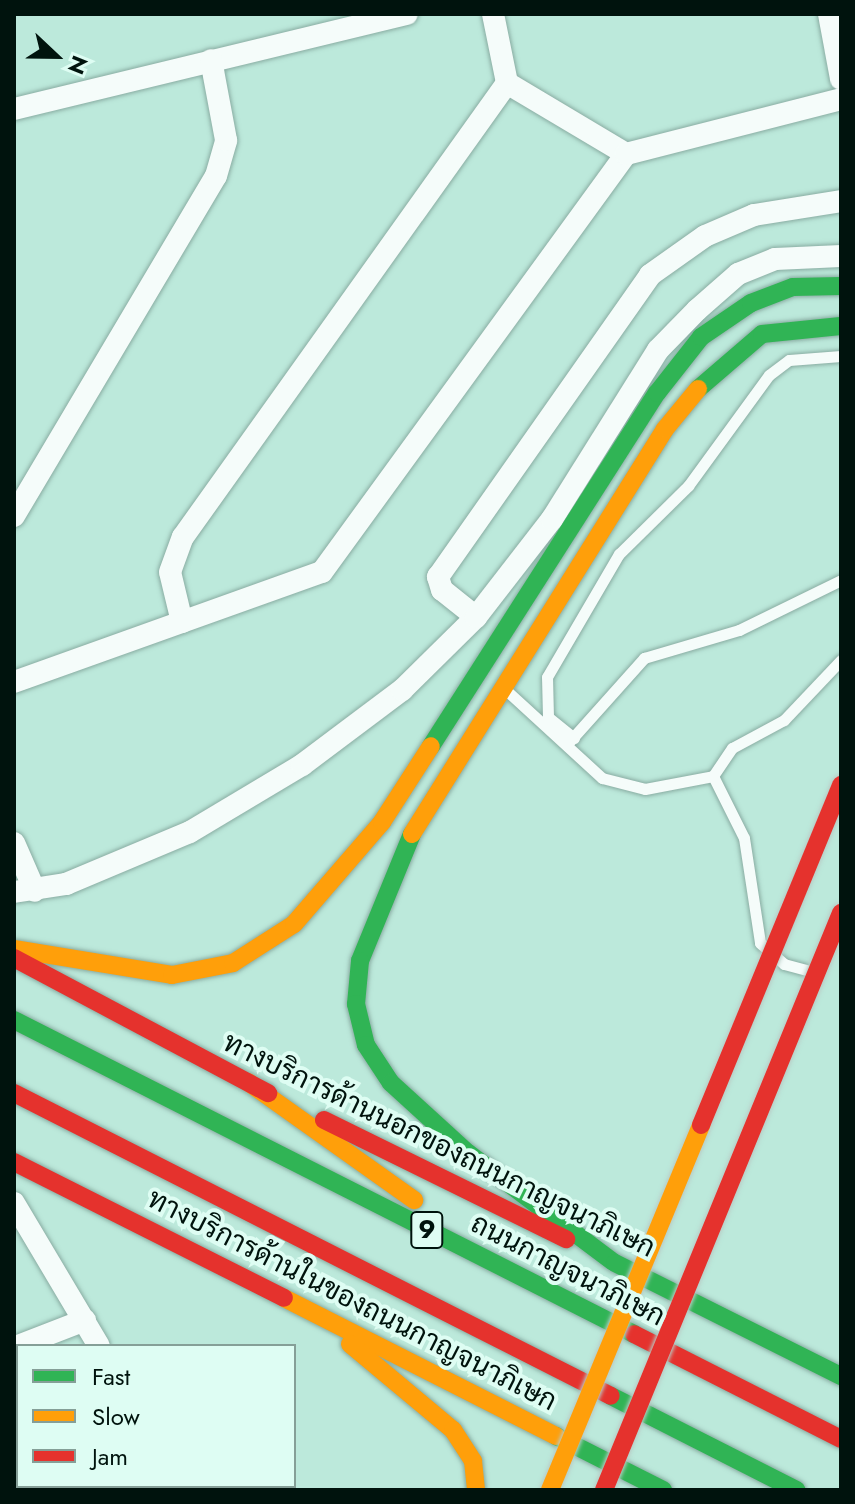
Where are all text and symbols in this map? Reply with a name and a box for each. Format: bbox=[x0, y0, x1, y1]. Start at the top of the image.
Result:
north arrow bbox=[16, 16, 96, 96]
text: N bbox=[60, 51, 96, 79]
street label: ทางบริการด้านนอกของถนนกาญจนาภิเษก bbox=[217, 1025, 661, 1265]
street label: ทางบริการด้านในของถนนกาญจนาภิเษก bbox=[142, 1182, 562, 1418]
street label: ถนนกาญจนาภิเษก bbox=[466, 1207, 670, 1333]
road number: 9 bbox=[409, 1208, 445, 1252]
legend bbox=[16, 1344, 296, 1488]
text: Fast bbox=[92, 1359, 130, 1394]
text: Slow bbox=[92, 1399, 140, 1434]
text: Jam bbox=[92, 1439, 128, 1474]

